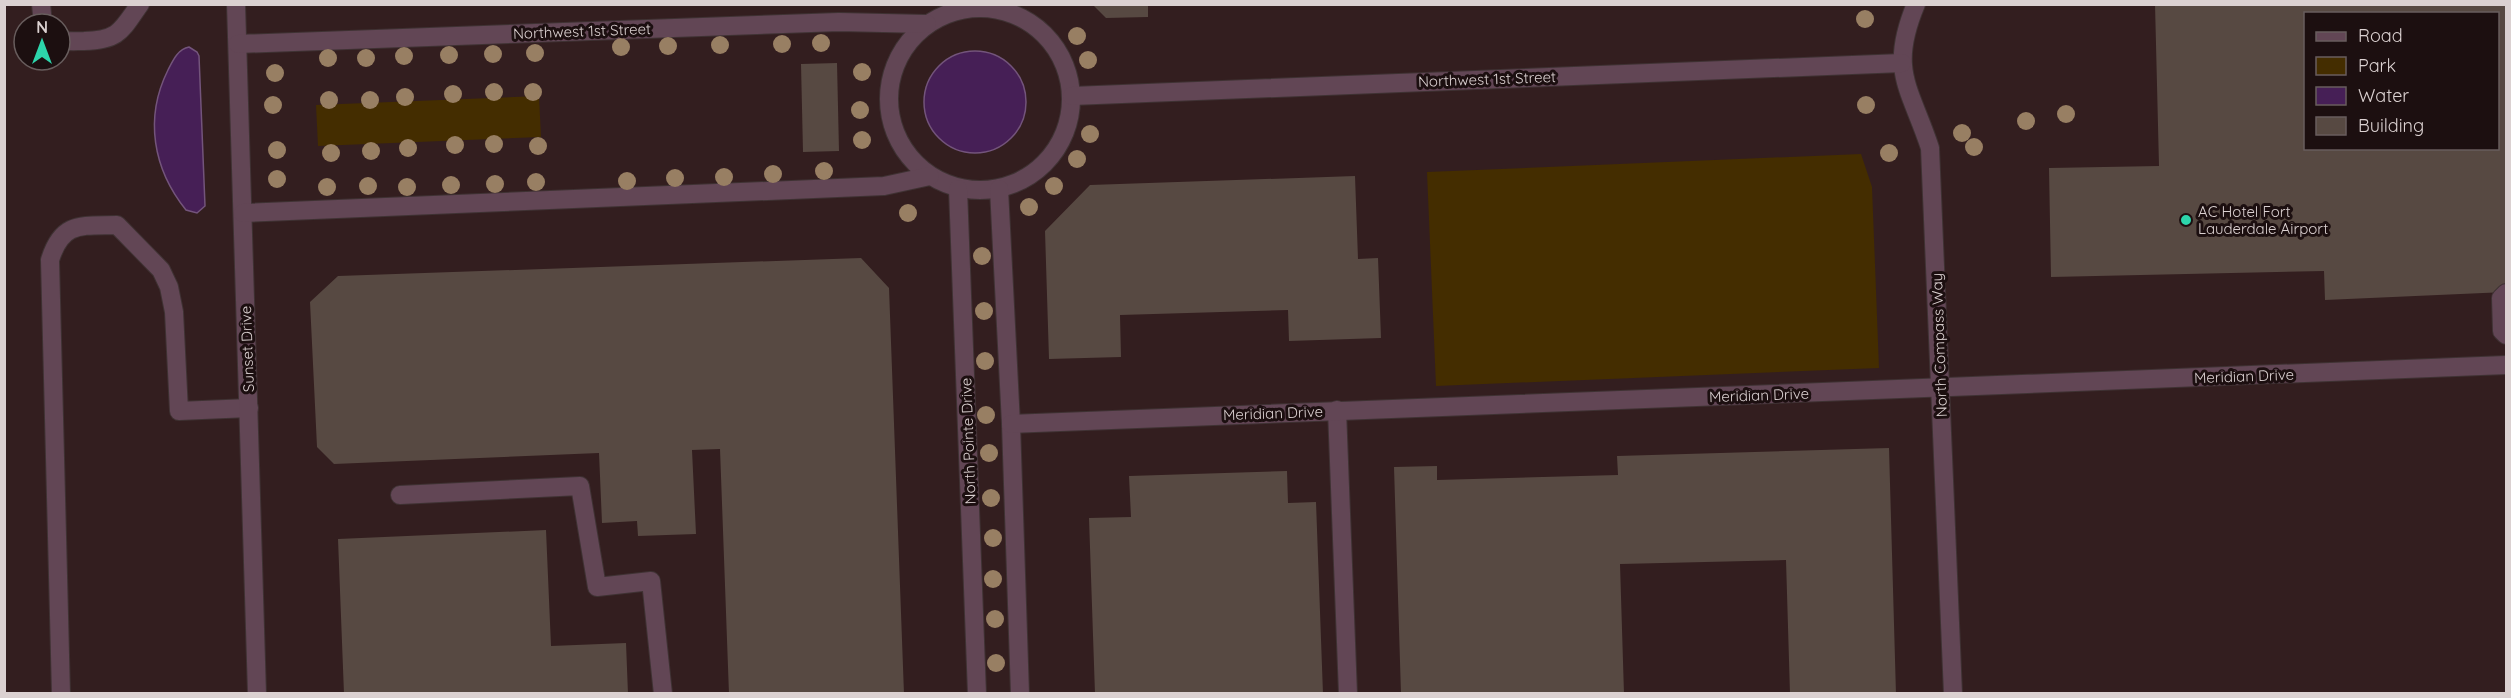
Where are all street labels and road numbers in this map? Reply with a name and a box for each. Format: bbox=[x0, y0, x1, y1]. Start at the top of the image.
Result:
street label: Northwest 1st Street bbox=[513, 19, 651, 43]
street label: Northwest 1st Street bbox=[1418, 67, 1556, 91]
street label: North Compass Way bbox=[1927, 273, 1951, 417]
street label: Sunset Drive bbox=[236, 305, 258, 393]
street label: Meridian Drive bbox=[2194, 365, 2294, 387]
street label: North Pointe Drive bbox=[956, 377, 980, 505]
street label: Meridian Drive bbox=[1709, 384, 1809, 406]
street label: Meridian Drive bbox=[1223, 402, 1323, 424]

